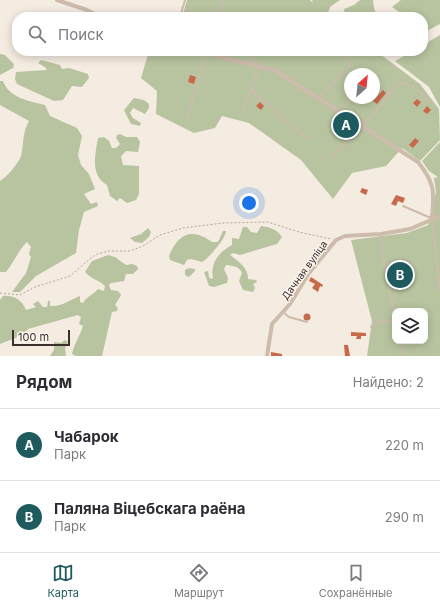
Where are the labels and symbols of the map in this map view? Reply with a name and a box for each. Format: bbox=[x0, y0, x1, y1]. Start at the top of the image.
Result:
north arrow bbox=[344, 68, 380, 104]
pin: A bbox=[333, 110, 359, 140]
your location bbox=[239, 193, 259, 213]
street label: Дачная вуліца bbox=[279, 238, 329, 302]
pin: B bbox=[387, 260, 413, 290]
scale bar bbox=[12, 328, 70, 347]

